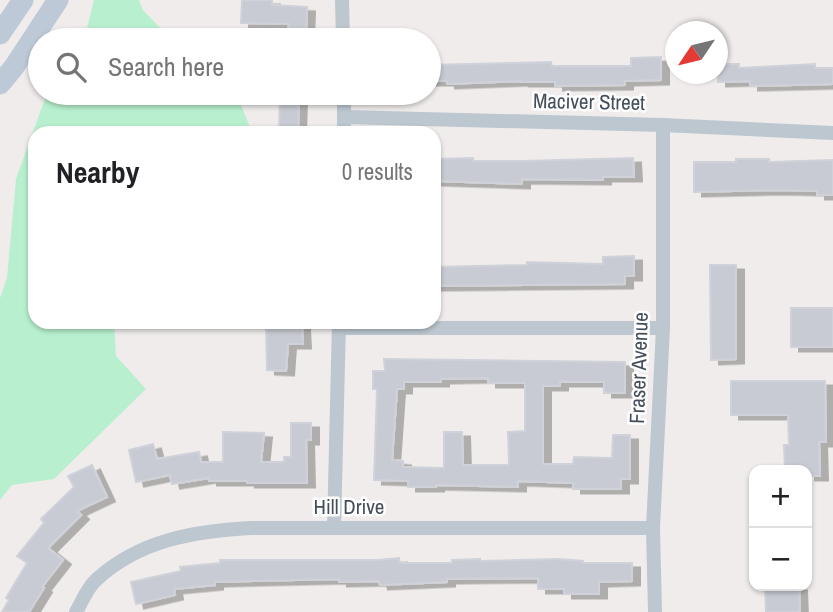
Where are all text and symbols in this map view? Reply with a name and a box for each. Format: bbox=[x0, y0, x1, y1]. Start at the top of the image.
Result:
north arrow bbox=[665, 21, 728, 84]
search box bbox=[28, 28, 441, 105]
icon: search bbox=[52, 48, 90, 86]
text: Search here bbox=[108, 49, 224, 84]
street label: Maciver Street bbox=[533, 86, 645, 117]
text: Nearby bbox=[56, 152, 139, 192]
text: 0 results bbox=[342, 156, 413, 187]
street label: Fraser Avenue bbox=[622, 312, 655, 424]
map controls bbox=[749, 465, 812, 591]
button: + bbox=[749, 465, 812, 528]
street label: Hill Drive bbox=[314, 492, 384, 521]
button: − bbox=[749, 528, 812, 591]

